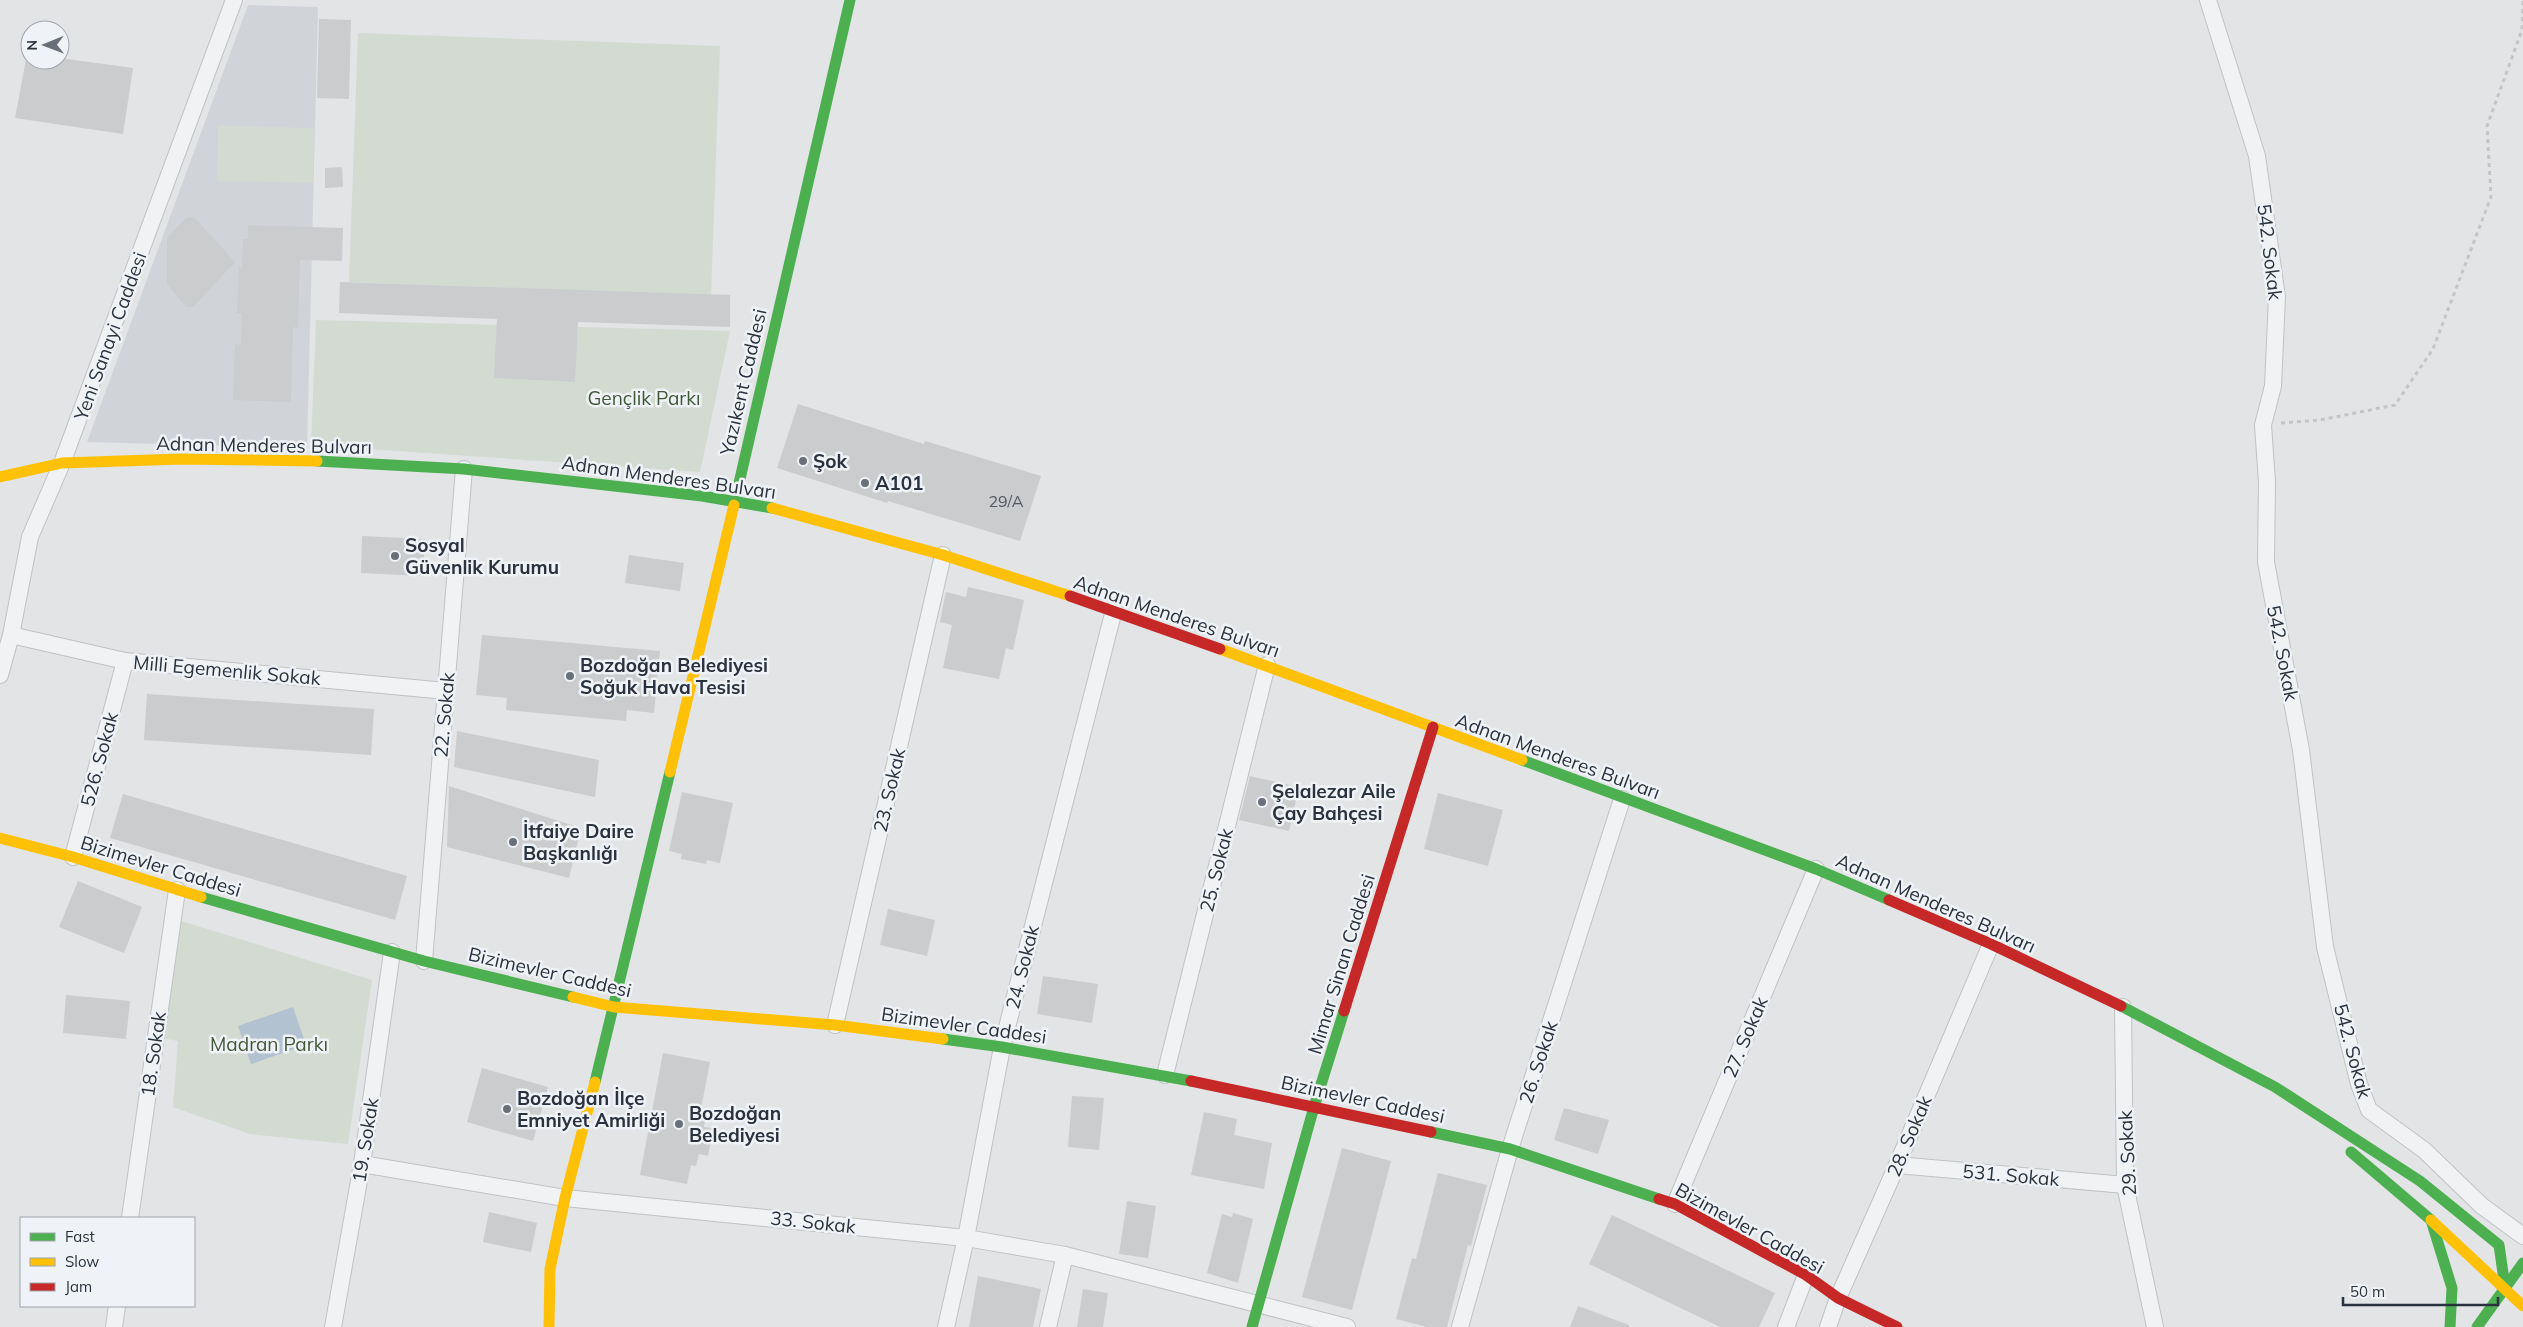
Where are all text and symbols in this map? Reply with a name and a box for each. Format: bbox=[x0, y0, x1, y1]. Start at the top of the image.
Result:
north arrow bbox=[20, 20, 70, 70]
text: N bbox=[23, 40, 41, 51]
street label: 542. Sokak bbox=[2252, 202, 2288, 302]
street label: Yeni Sanayi Caddesi bbox=[68, 249, 152, 424]
street label: Yazıkent Caddesi bbox=[714, 306, 772, 459]
park label: Gençlik Parkı bbox=[587, 386, 701, 410]
street label: Adnan Menderes Bulvarı bbox=[156, 431, 372, 459]
place label: Şok bbox=[813, 449, 848, 473]
street label: Adnan Menderes Bulvarı bbox=[560, 450, 778, 504]
marker: Şok bbox=[797, 455, 809, 467]
place label: A101 bbox=[875, 471, 923, 495]
marker: A101 bbox=[859, 477, 871, 489]
house number: 29/A bbox=[988, 491, 1024, 511]
place label: Sosyal Güvenlik Kurumu bbox=[405, 533, 559, 579]
marker: Sosyal Güvenlik Kurumu bbox=[389, 550, 401, 562]
street label: Adnan Menderes Bulvarı bbox=[1071, 569, 1283, 663]
street label: 542. Sokak bbox=[2262, 603, 2304, 703]
street label: Milli Egemenlik Sokak bbox=[132, 650, 322, 690]
place label: Bozdoğan Belediyesi Soğuk Hava Tesisi bbox=[580, 653, 768, 699]
marker: Bozdoğan Belediyesi Soğuk Hava Tesisi bbox=[564, 670, 576, 682]
street label: 22. Sokak bbox=[428, 671, 460, 759]
street label: Adnan Menderes Bulvarı bbox=[1452, 708, 1664, 804]
street label: 526. Sokak bbox=[75, 709, 123, 809]
street label: 23. Sokak bbox=[868, 745, 910, 834]
place label: Şelalezar Aile Çay Bahçesi bbox=[1272, 779, 1396, 825]
marker: Şelalezar Aile Çay Bahçesi bbox=[1256, 796, 1268, 808]
place label: İtfaiye Daire Başkanlığı bbox=[523, 819, 634, 865]
street label: 25. Sokak bbox=[1194, 825, 1238, 914]
street label: Bizimevler Caddesi bbox=[78, 830, 244, 902]
marker: İtfaiye Daire Başkanlığı bbox=[507, 836, 519, 848]
street label: Adnan Menderes Bulvarı bbox=[1832, 848, 2040, 958]
street label: Mimar Sinan Caddesi bbox=[1302, 871, 1380, 1057]
street label: 24. Sokak bbox=[1000, 922, 1044, 1011]
street label: Bizimevler Caddesi bbox=[466, 942, 634, 1002]
street label: 27. Sokak bbox=[1717, 993, 1773, 1081]
street label: 542. Sokak bbox=[2329, 1001, 2377, 1101]
street label: Bizimevler Caddesi bbox=[880, 1002, 1048, 1048]
street label: 18. Sokak bbox=[135, 1010, 171, 1098]
street label: 26. Sokak bbox=[1513, 1017, 1563, 1106]
park label: Madran Parkı bbox=[210, 1032, 328, 1056]
street label: Bizimevler Caddesi bbox=[1279, 1070, 1447, 1128]
place label: Bozdoğan İlçe Emniyet Amirliği bbox=[517, 1086, 665, 1132]
street label: 28. Sokak bbox=[1881, 1092, 1937, 1180]
street label: 19. Sokak bbox=[346, 1096, 384, 1184]
place label: Bozdoğan Belediyesi bbox=[689, 1101, 781, 1147]
marker: Bozdoğan İlçe Emniyet Amirliği bbox=[501, 1103, 513, 1115]
street label: 29. Sokak bbox=[2113, 1109, 2141, 1196]
marker: Bozdoğan Belediyesi bbox=[673, 1118, 685, 1130]
street label: 531. Sokak bbox=[1962, 1159, 2061, 1191]
street label: Bizimevler Caddesi bbox=[1671, 1177, 1829, 1279]
street label: 33. Sokak bbox=[769, 1206, 857, 1238]
legend bbox=[20, 1217, 195, 1307]
text: Fast bbox=[65, 1227, 95, 1246]
text: Slow bbox=[65, 1252, 99, 1271]
scale bar bbox=[2343, 1274, 2498, 1306]
text: Jam bbox=[65, 1277, 92, 1296]
text: 50 m bbox=[2350, 1282, 2385, 1301]

